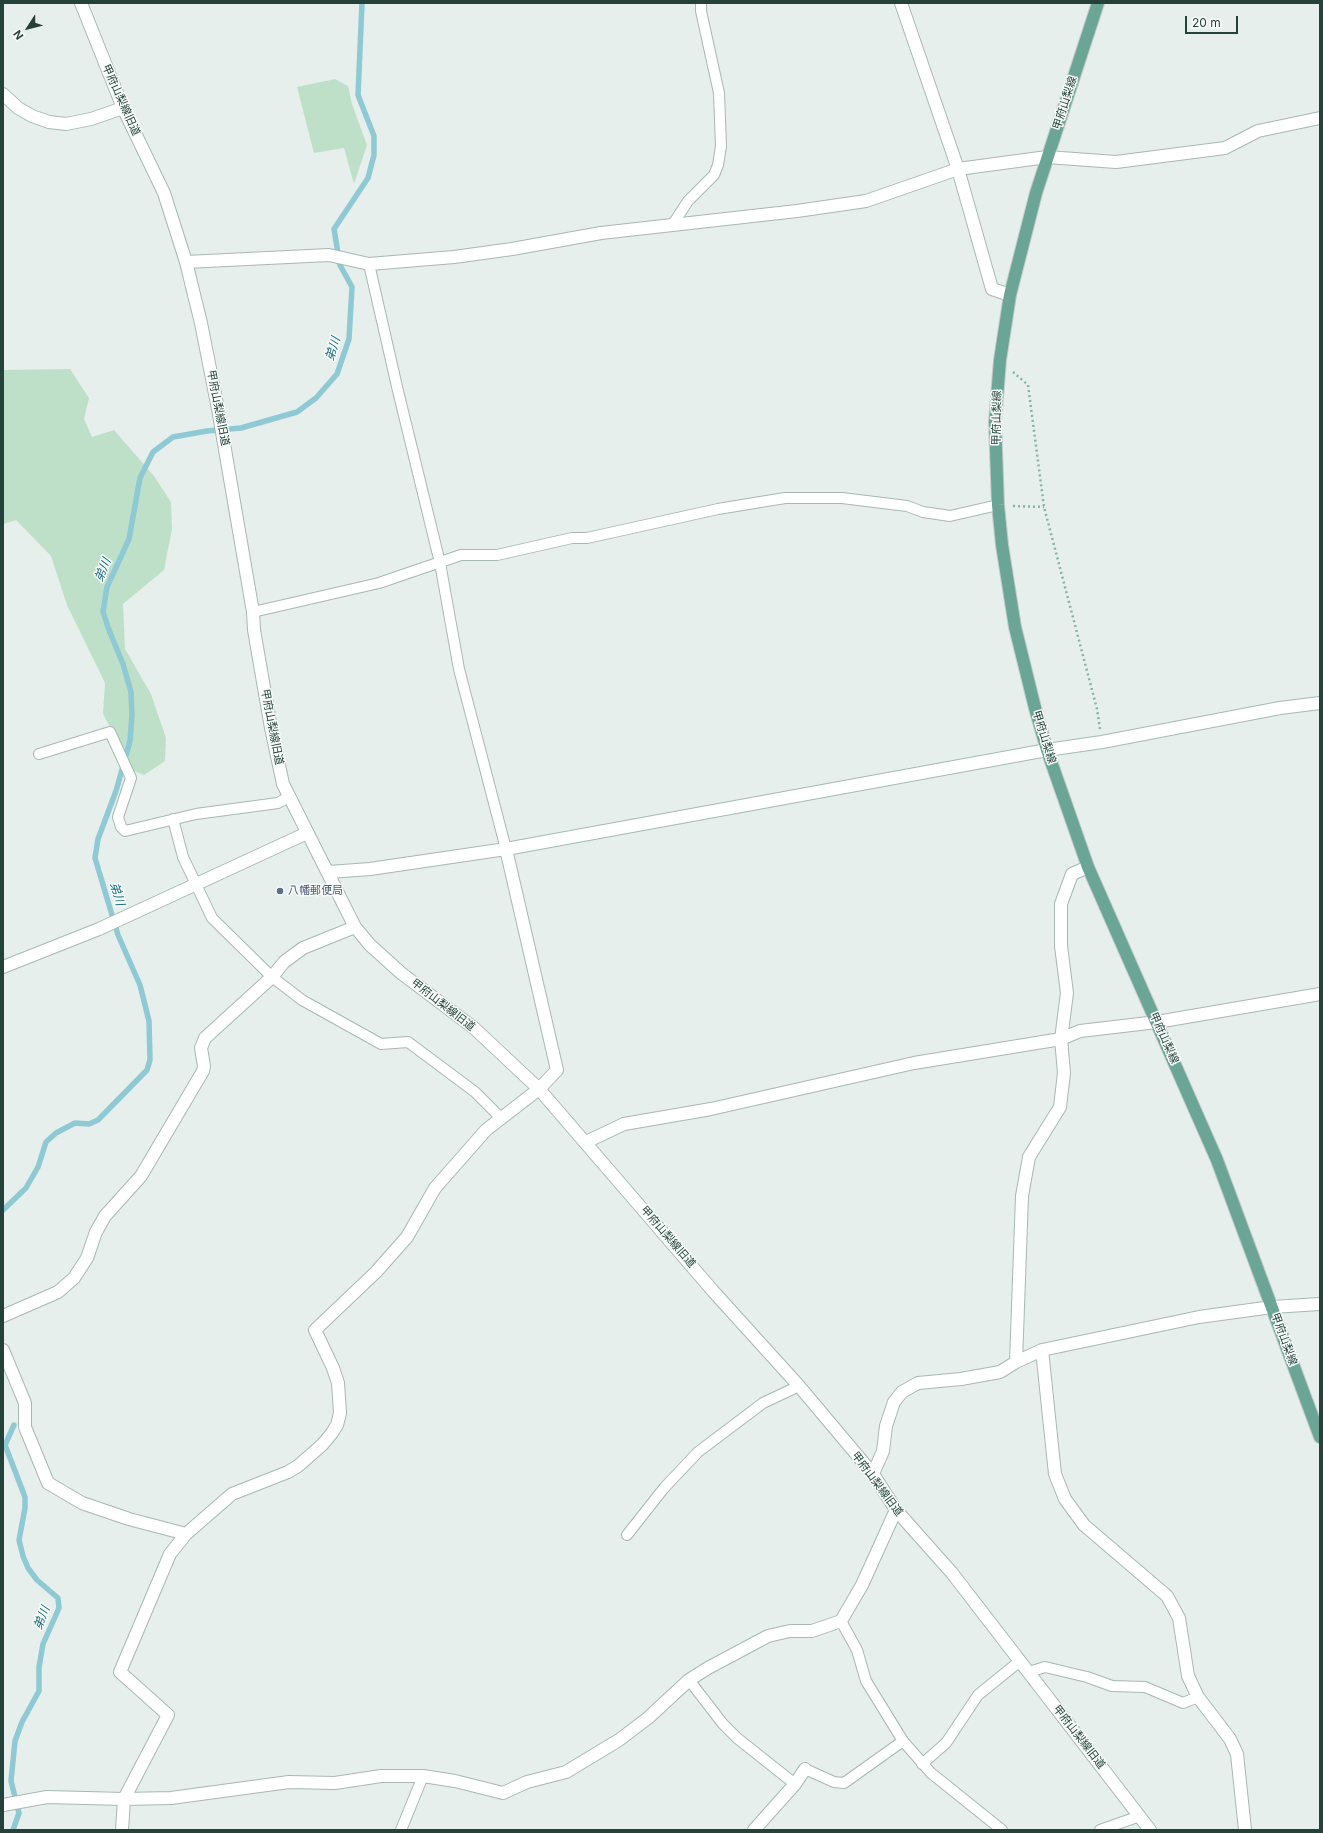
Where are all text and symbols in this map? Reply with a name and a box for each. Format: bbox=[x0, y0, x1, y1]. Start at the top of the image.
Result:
north arrow bbox=[8, 8, 48, 48]
scale bar bbox=[1187, 8, 1240, 34]
text: 20 m bbox=[1192, 15, 1221, 30]
text: N bbox=[10, 28, 26, 43]
street label: 甲府山梨線旧道 bbox=[99, 62, 143, 138]
street label: 甲府山梨線 bbox=[1050, 75, 1080, 131]
water label: 弟川 bbox=[323, 335, 343, 363]
street label: 甲府山梨線旧道 bbox=[204, 369, 232, 447]
street label: 甲府山梨線 bbox=[990, 390, 1004, 446]
water label: 弟川 bbox=[92, 556, 114, 584]
street label: 甲府山梨線旧道 bbox=[258, 688, 286, 766]
street label: 甲府山梨線 bbox=[1030, 709, 1058, 765]
water label: 弟川 bbox=[107, 880, 127, 908]
place label: 八幡郵便局 bbox=[288, 884, 343, 898]
marker: 八幡郵便局 bbox=[275, 886, 285, 896]
street label: 甲府山梨線旧道 bbox=[409, 976, 477, 1034]
street label: 甲府山梨線 bbox=[1147, 1010, 1181, 1066]
street label: 甲府山梨線旧道 bbox=[638, 1204, 698, 1270]
street label: 甲府山梨線 bbox=[1268, 1311, 1300, 1367]
street label: 甲府山梨線旧道 bbox=[849, 1449, 905, 1519]
water label: 弟川 bbox=[31, 1604, 53, 1632]
street label: 甲府山梨線旧道 bbox=[1050, 1703, 1108, 1771]

